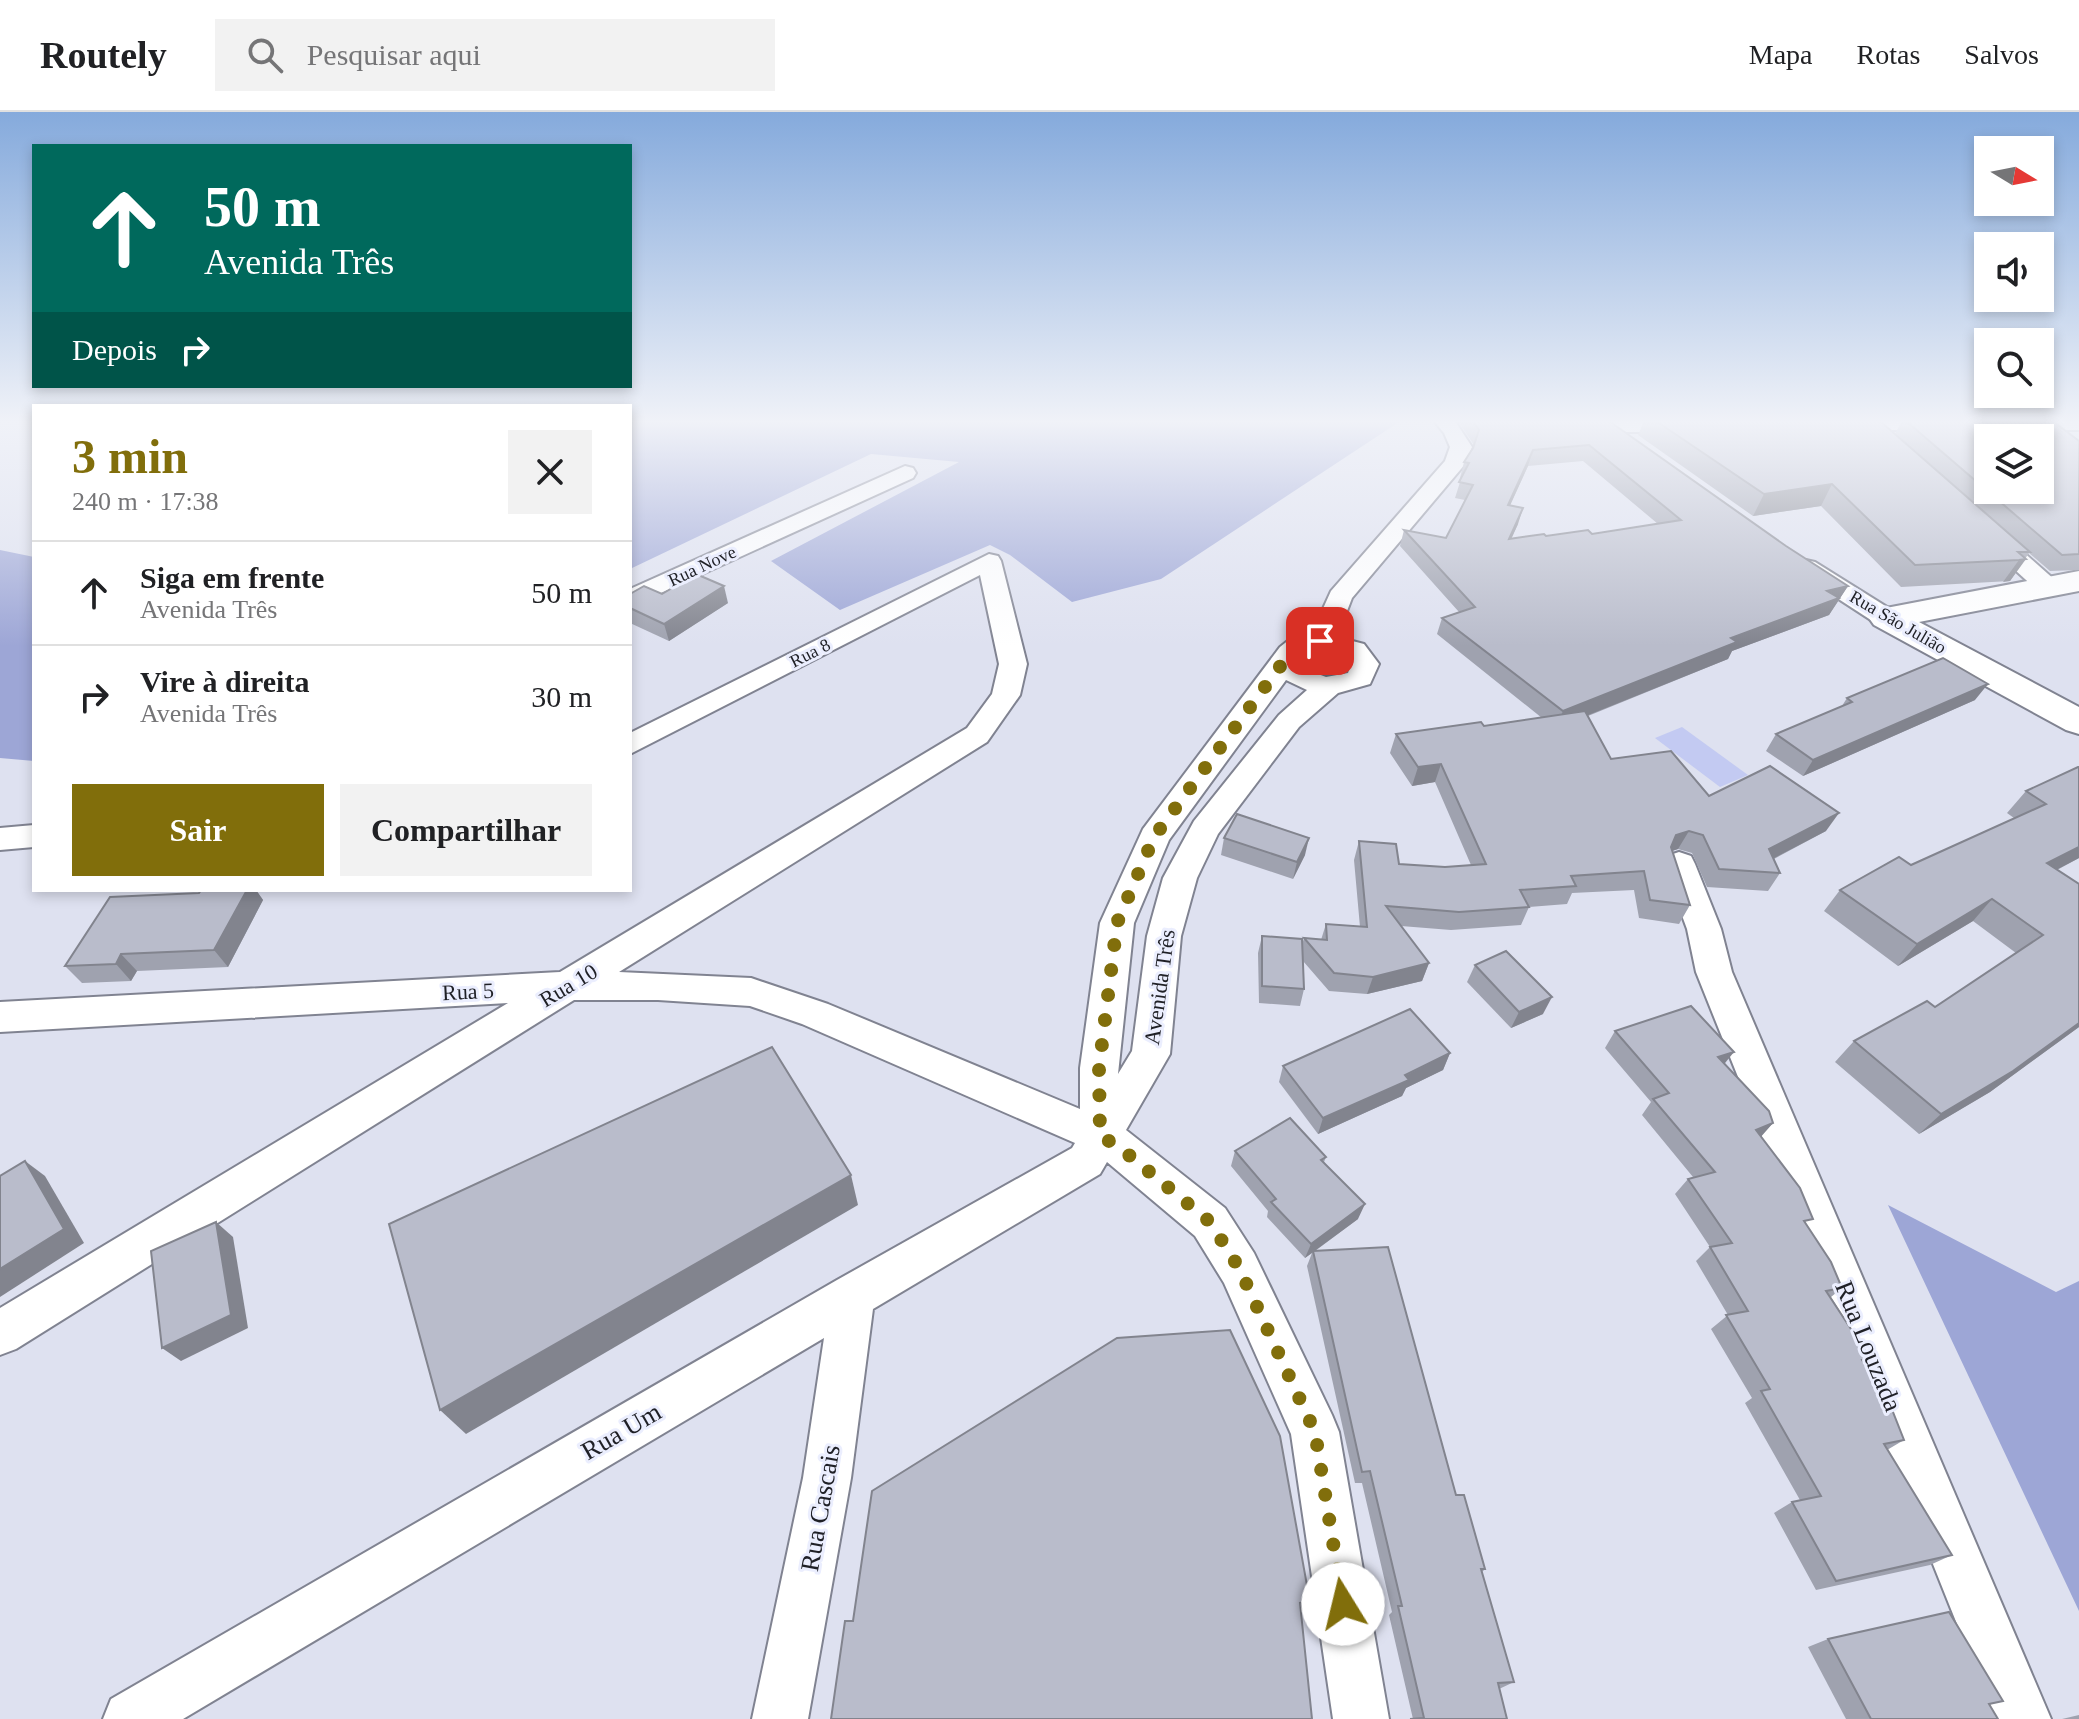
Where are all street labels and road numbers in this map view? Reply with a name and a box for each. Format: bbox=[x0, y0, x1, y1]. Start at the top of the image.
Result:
street label: Rua Nove bbox=[665, 542, 739, 590]
street label: Rua São Julião bbox=[1846, 586, 1950, 658]
street label: Rua 8 bbox=[787, 634, 833, 672]
street label: Avenida Três bbox=[1139, 928, 1180, 1046]
street label: Rua 10 bbox=[535, 959, 602, 1012]
street label: Rua 5 bbox=[441, 978, 495, 1005]
street label: Rua Louzada bbox=[1829, 1277, 1908, 1416]
street label: Rua Um bbox=[576, 1397, 666, 1466]
street label: Rua Cascais bbox=[795, 1443, 846, 1574]

